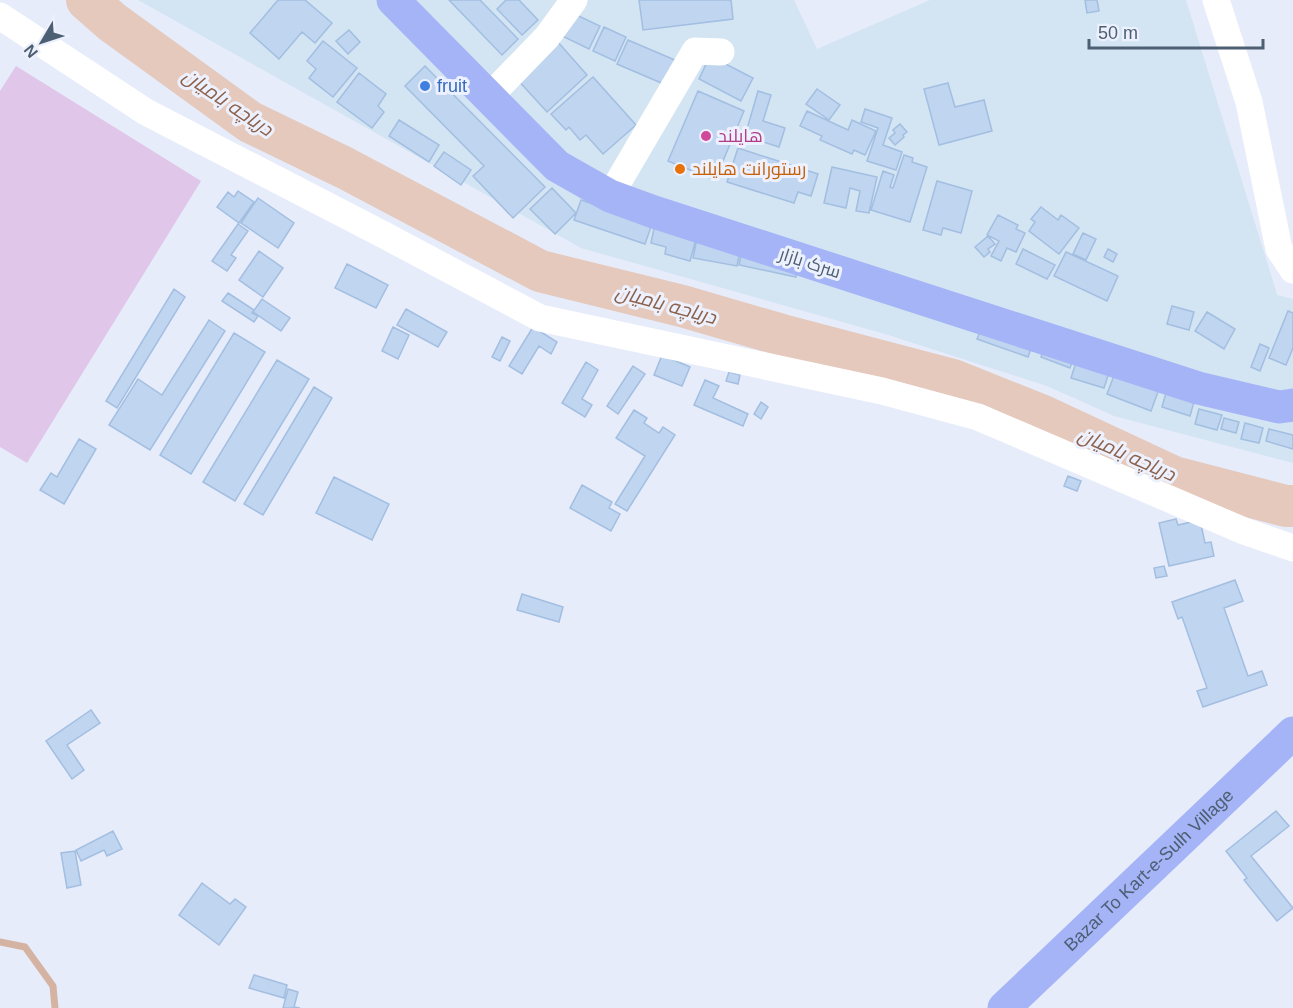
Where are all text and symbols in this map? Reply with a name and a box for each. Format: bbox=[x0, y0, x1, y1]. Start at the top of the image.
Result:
north arrow bbox=[12, 12, 72, 72]
scale bar bbox=[1089, 12, 1263, 50]
text: 50 m bbox=[1098, 23, 1138, 43]
text: N bbox=[20, 41, 41, 61]
water label: دریاچه بامیان bbox=[177, 64, 278, 143]
place label: fruit bbox=[437, 76, 467, 96]
marker: fruit bbox=[418, 79, 432, 93]
place label: هایلند bbox=[718, 126, 763, 146]
marker: هایلند bbox=[699, 129, 713, 143]
place label: رستورانت هایلند bbox=[692, 159, 806, 180]
marker: رستورانت هایلند bbox=[673, 162, 687, 176]
street label: سرک بازار bbox=[775, 243, 843, 283]
water label: دریاچه بامیان bbox=[612, 280, 720, 331]
water label: دریاچه بامیان bbox=[1074, 423, 1180, 488]
street label: Bazar To Kart-e-Sulh Village bbox=[1060, 785, 1238, 955]

